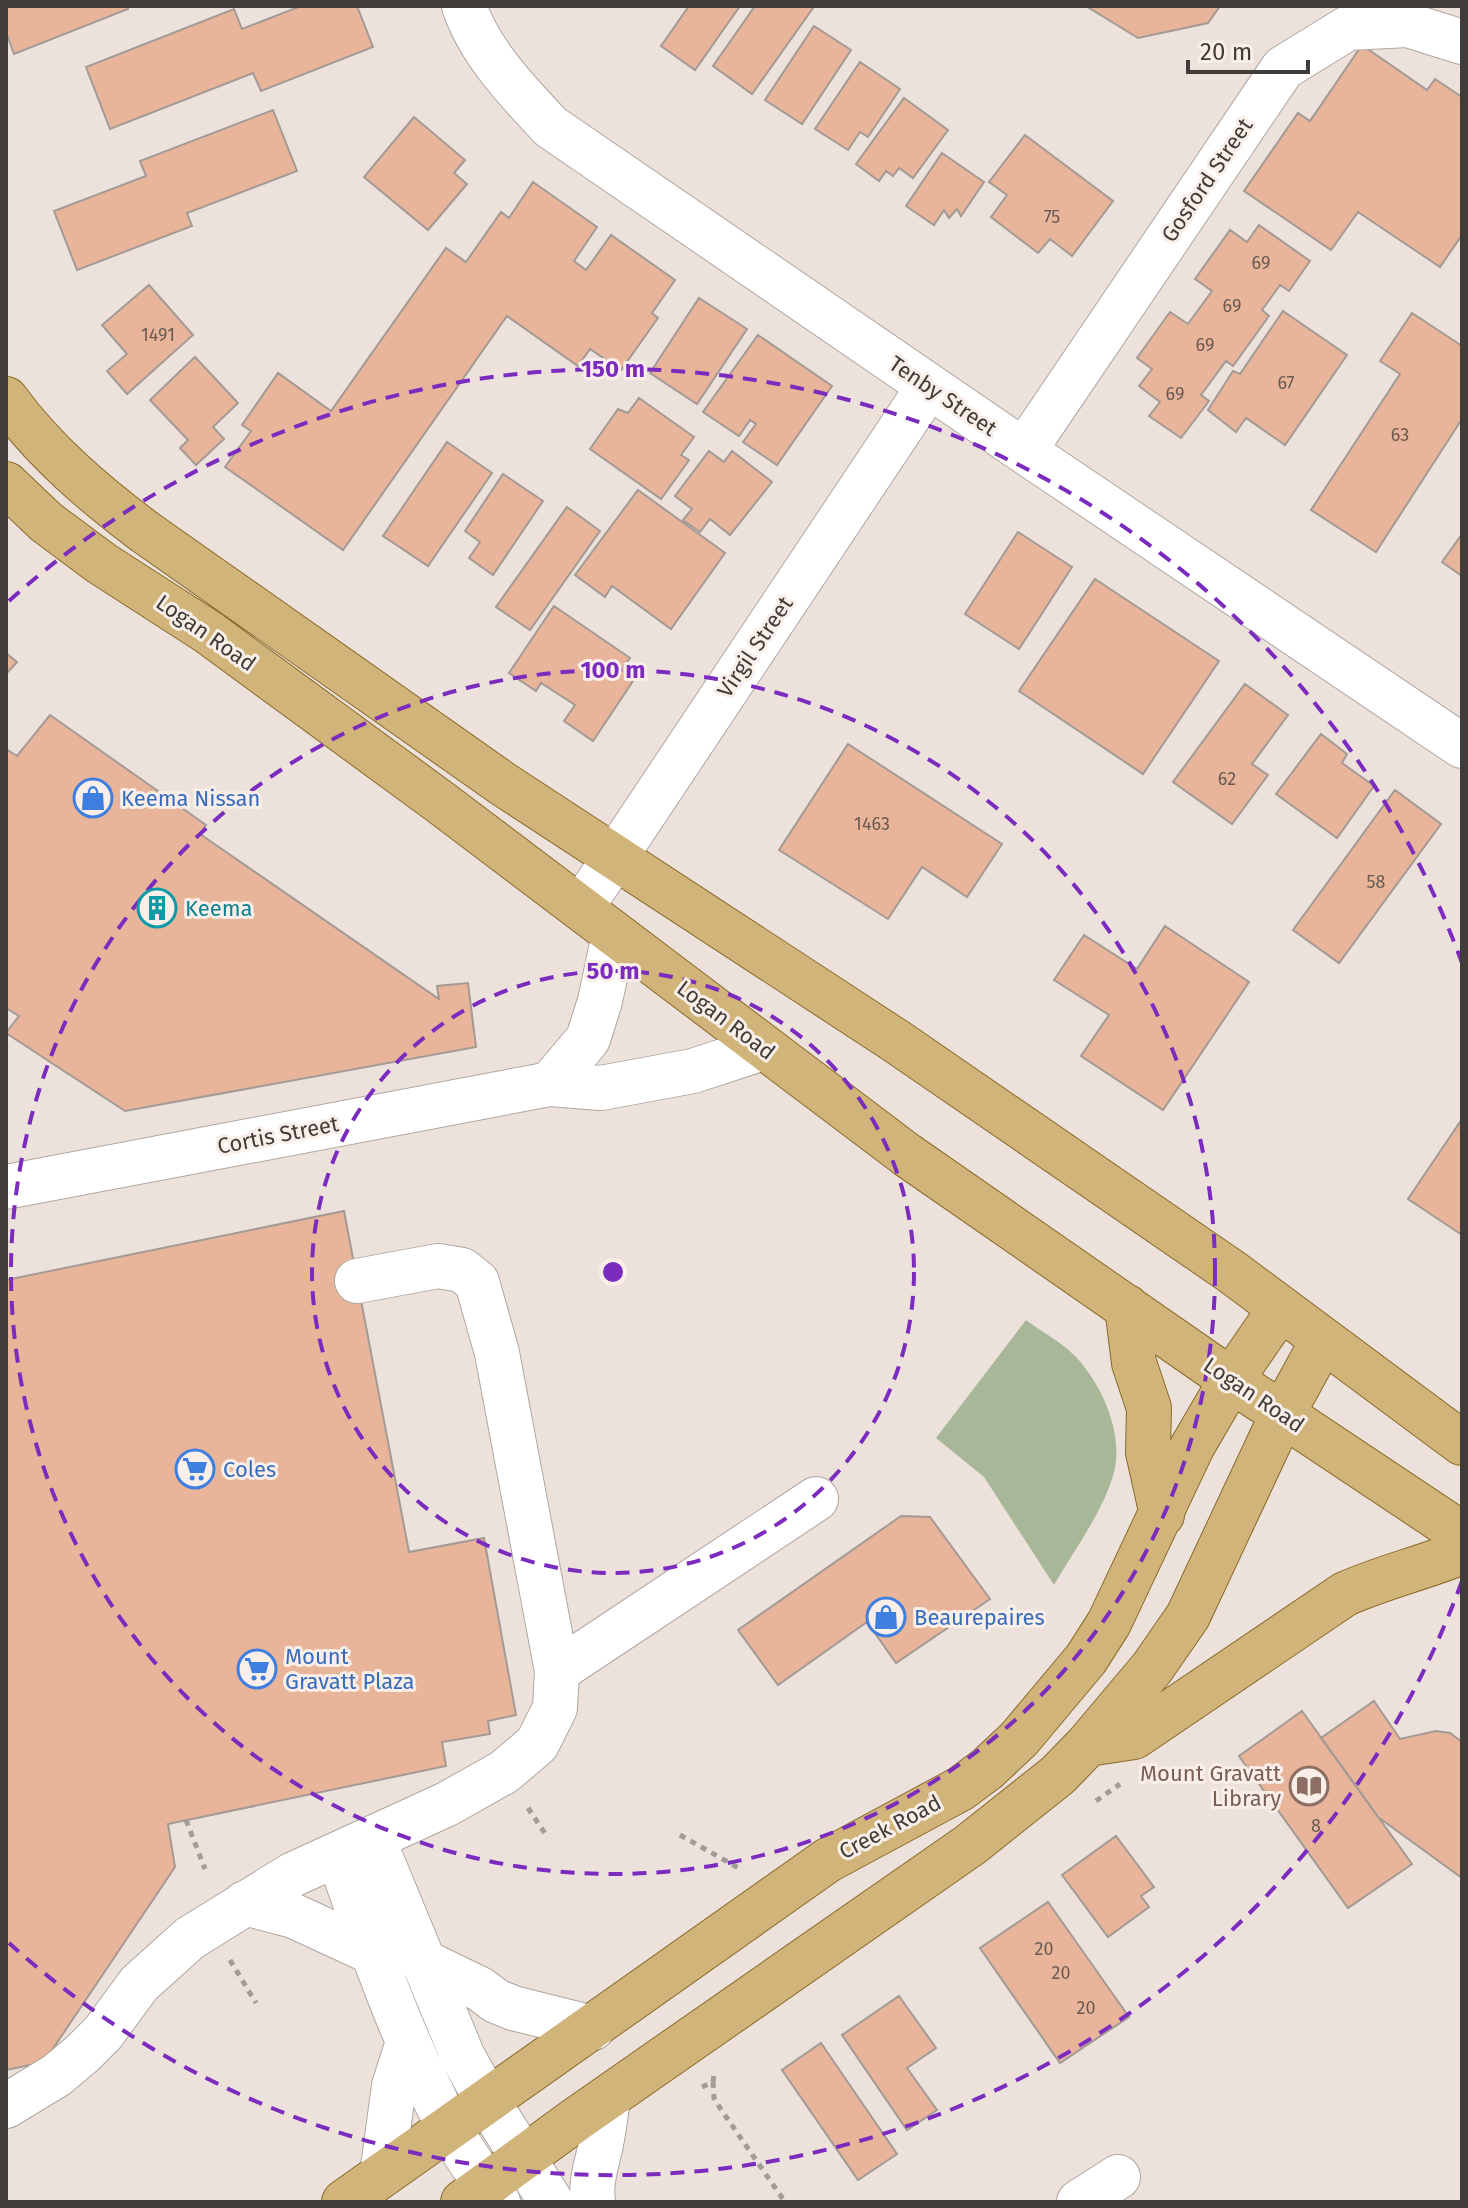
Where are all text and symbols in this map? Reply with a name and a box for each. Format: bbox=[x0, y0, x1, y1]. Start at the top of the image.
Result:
scale bar bbox=[1188, 24, 1308, 74]
text: 20 m bbox=[1200, 38, 1252, 66]
street label: Gosford Street bbox=[1156, 113, 1258, 247]
house number: 75 bbox=[1044, 206, 1060, 228]
house number: 69 bbox=[1252, 252, 1270, 274]
house number: 69 bbox=[1223, 295, 1241, 317]
house number: 1491 bbox=[141, 324, 175, 346]
house number: 69 bbox=[1196, 334, 1214, 356]
street label: Tenby Street bbox=[884, 350, 1002, 442]
text: 150 m bbox=[581, 355, 645, 383]
house number: 67 bbox=[1277, 372, 1295, 394]
house number: 69 bbox=[1166, 383, 1184, 405]
house number: 63 bbox=[1391, 424, 1409, 446]
street label: Logan Road bbox=[151, 589, 261, 677]
street label: Virgil Street bbox=[711, 591, 799, 703]
text: 100 m bbox=[580, 656, 646, 684]
house number: 62 bbox=[1218, 768, 1236, 790]
shop icon: Keema Nissan bbox=[72, 777, 114, 819]
place label: Keema Nissan bbox=[121, 785, 260, 812]
house number: 1463 bbox=[854, 813, 890, 835]
house number: 58 bbox=[1367, 871, 1386, 893]
building icon: Keema bbox=[136, 887, 178, 929]
place label: Keema bbox=[185, 895, 252, 922]
text: 50 m bbox=[587, 957, 639, 985]
street label: Logan Road bbox=[672, 974, 780, 1066]
street label: Cortis Street bbox=[215, 1110, 341, 1160]
centre of rings bbox=[599, 1258, 627, 1286]
street label: Logan Road bbox=[1198, 1351, 1310, 1439]
supermarket icon: Coles bbox=[174, 1448, 216, 1490]
place label: Coles bbox=[223, 1456, 276, 1483]
shop icon: Beaurepaires bbox=[865, 1596, 907, 1638]
place label: Beaurepaires bbox=[914, 1604, 1045, 1631]
place label: Mount Gravatt Plaza bbox=[285, 1643, 415, 1695]
supermarket icon: Mount Gravatt Plaza bbox=[236, 1648, 278, 1690]
place label: Mount Gravatt Library bbox=[1140, 1760, 1281, 1812]
library icon: Mount Gravatt Library bbox=[1288, 1765, 1330, 1807]
street label: Creek Road bbox=[834, 1789, 946, 1865]
house number: 8 bbox=[1311, 1815, 1321, 1837]
house number: 20 bbox=[1035, 1938, 1053, 1960]
house number: 20 bbox=[1052, 1962, 1070, 1984]
house number: 20 bbox=[1077, 1997, 1095, 2019]

